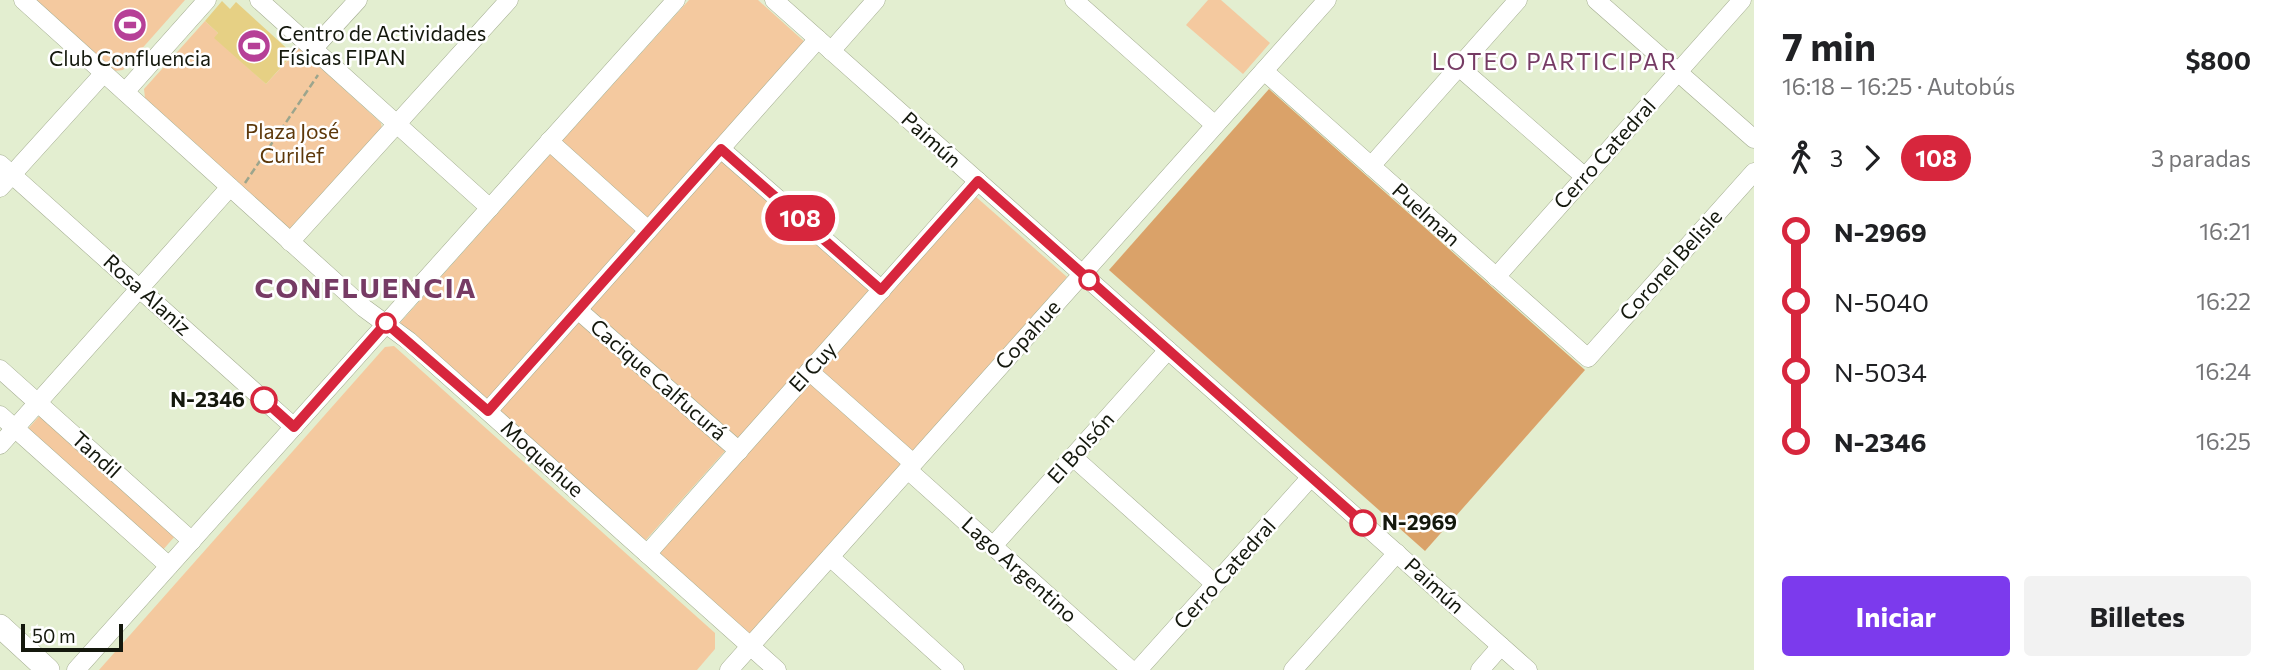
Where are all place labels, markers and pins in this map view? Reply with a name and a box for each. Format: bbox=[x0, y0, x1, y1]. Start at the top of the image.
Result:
sports icon: Club Confluencia bbox=[111, 6, 149, 44]
place label: Centro de Actividades Físicas FIPAN bbox=[278, 20, 486, 69]
sports icon: Centro de Actividades Físicas FIPAN bbox=[235, 27, 273, 65]
place label: Club Confluencia bbox=[49, 45, 211, 70]
unlabelled marker bbox=[1079, 270, 1099, 290]
unlabelled marker bbox=[376, 313, 396, 333]
place label: N-2346 bbox=[170, 386, 245, 411]
marker: N-2346 bbox=[251, 387, 277, 413]
place label: N-2969 bbox=[1382, 509, 1457, 534]
marker: N-2969 bbox=[1350, 510, 1376, 536]

